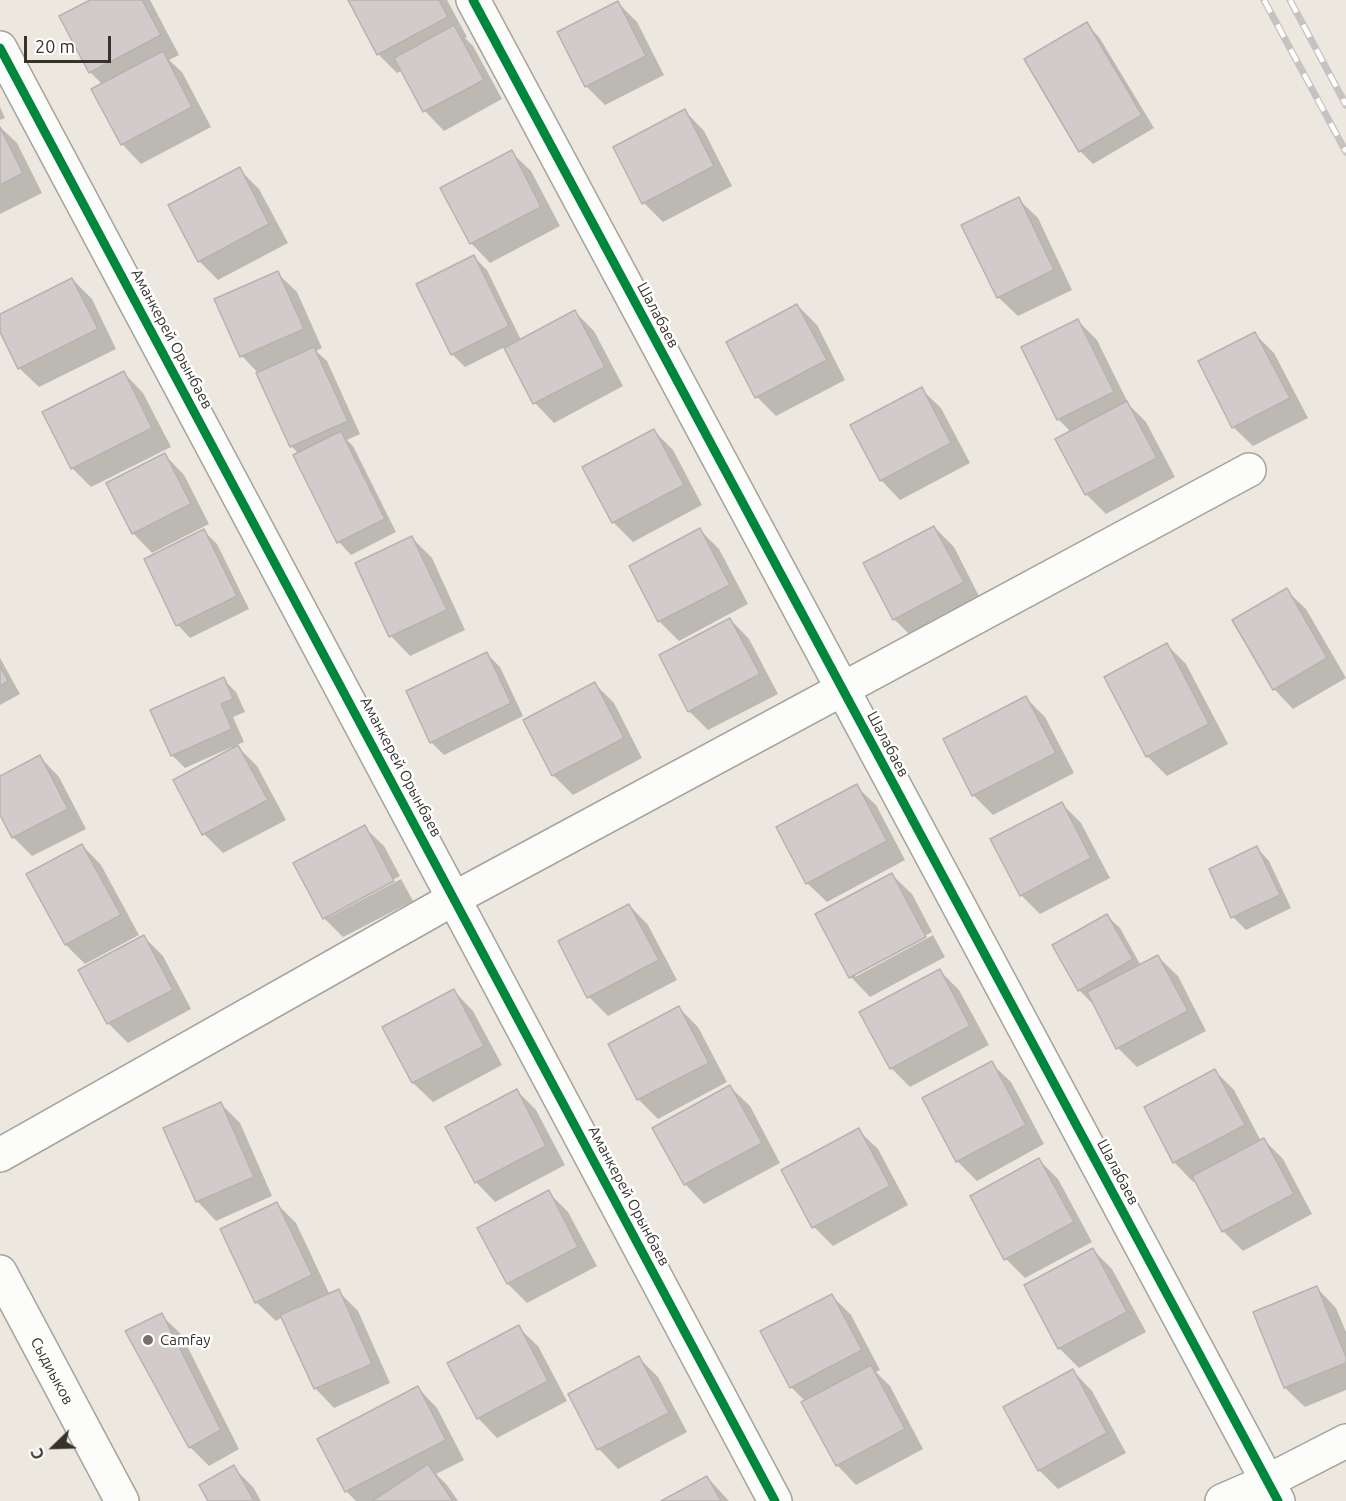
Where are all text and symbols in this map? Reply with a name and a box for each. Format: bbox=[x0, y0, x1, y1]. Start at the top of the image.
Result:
scale bar bbox=[27, 24, 114, 62]
text: 20 m bbox=[35, 36, 75, 56]
street label: Аманкерей Орынбаев bbox=[128, 266, 216, 412]
street label: Шалабаев bbox=[633, 279, 683, 351]
street label: Аманкерей Орынбаев bbox=[357, 694, 445, 840]
street label: Шалабаев bbox=[863, 708, 913, 780]
street label: Аманкерей Орынбаев bbox=[585, 1123, 673, 1269]
street label: Шалабаев bbox=[1093, 1136, 1143, 1208]
place label: Camfay bbox=[160, 1331, 210, 1349]
marker: Camfay bbox=[141, 1333, 155, 1347]
street label: Сыдиыков bbox=[27, 1334, 77, 1408]
north arrow bbox=[24, 1417, 84, 1477]
text: С bbox=[27, 1446, 48, 1462]

